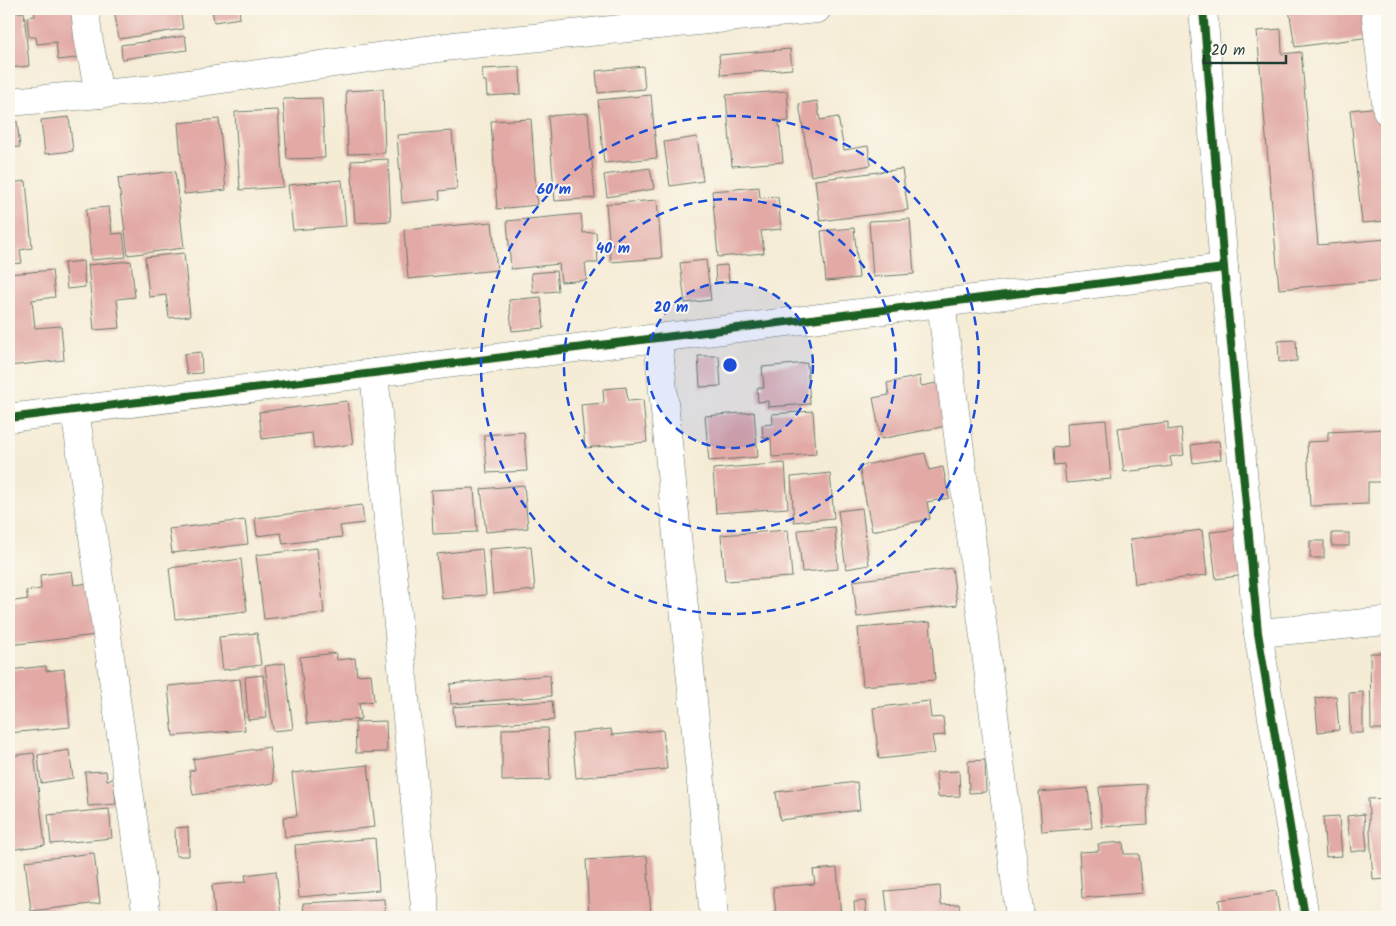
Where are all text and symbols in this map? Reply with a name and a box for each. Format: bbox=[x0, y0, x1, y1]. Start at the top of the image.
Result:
scale bar bbox=[1204, 32, 1286, 64]
text: 20 m bbox=[1211, 39, 1245, 63]
text: 60 m bbox=[537, 178, 571, 202]
text: 40 m bbox=[596, 237, 630, 261]
text: 20 m bbox=[654, 296, 688, 320]
centre of rings bbox=[721, 356, 739, 374]

